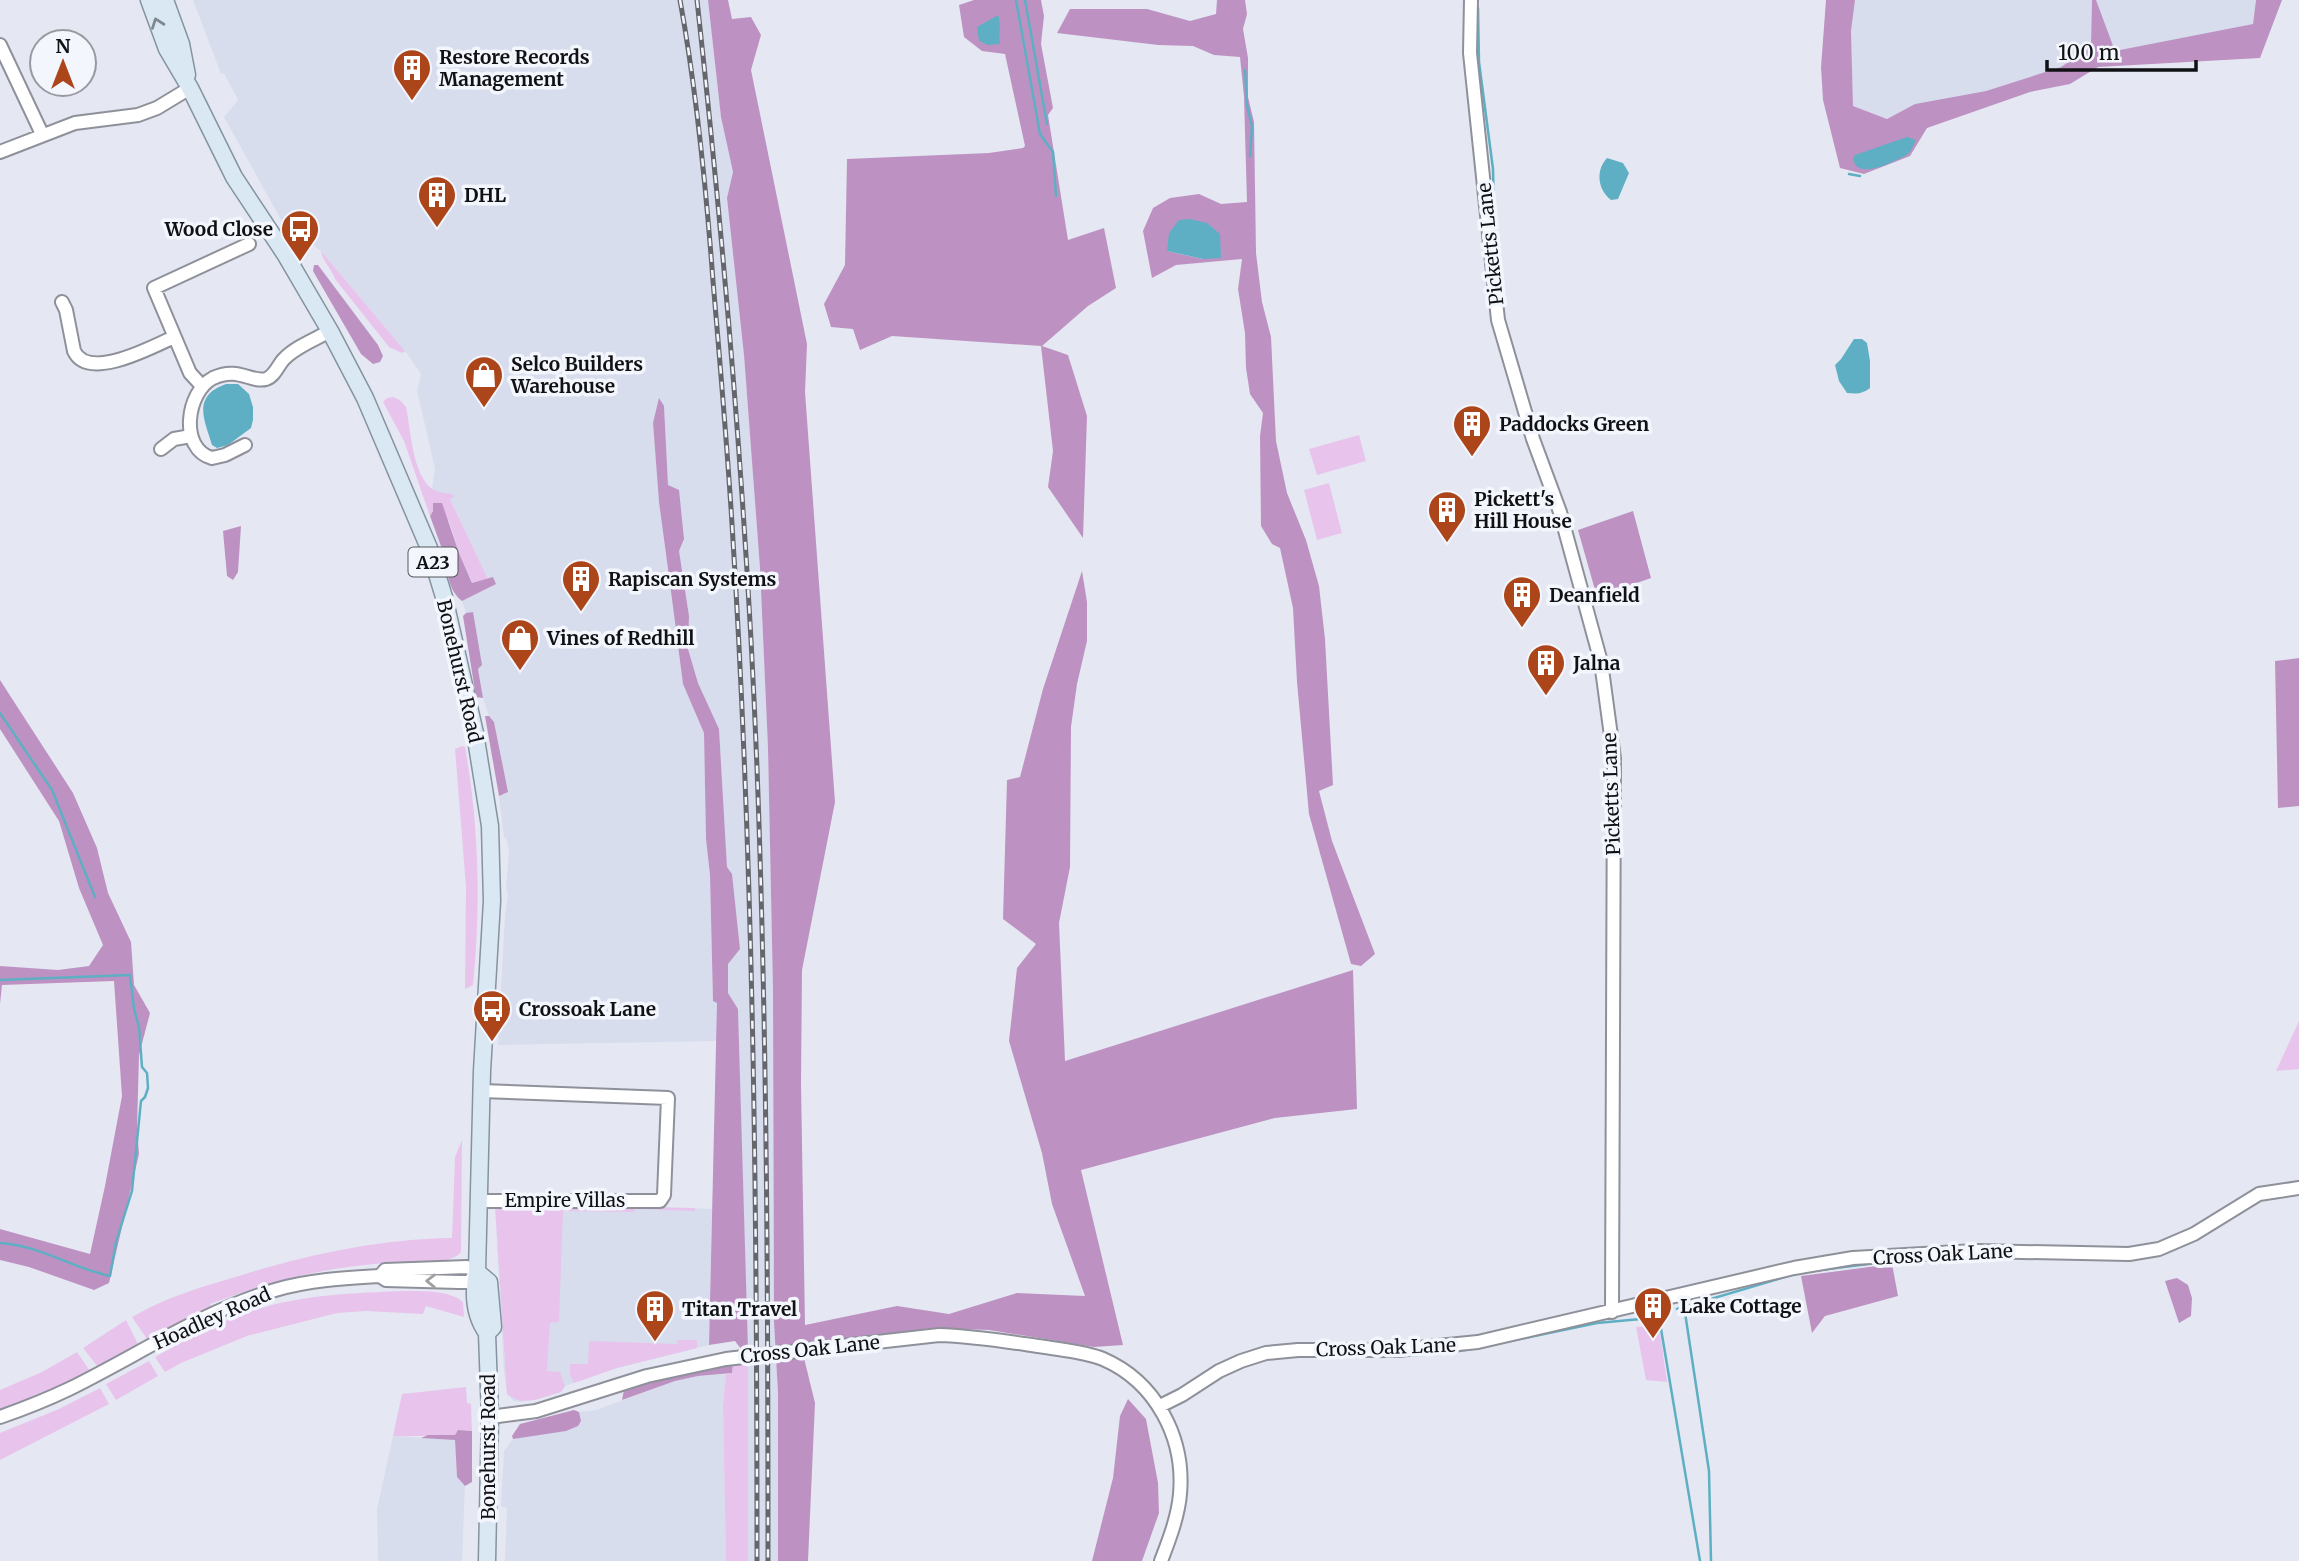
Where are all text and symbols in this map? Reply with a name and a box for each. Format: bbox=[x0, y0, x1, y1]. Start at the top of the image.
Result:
one-way arrow bbox=[151, 17, 165, 29]
north arrow bbox=[28, 28, 98, 98]
scale bar bbox=[2047, 28, 2196, 72]
text: N bbox=[55, 34, 71, 58]
text: 100 m bbox=[2058, 39, 2120, 66]
place label: Restore Records Management bbox=[439, 45, 590, 91]
building icon: Restore Records Management bbox=[391, 47, 433, 102]
building icon: DHL bbox=[416, 174, 458, 229]
street label: Picketts Lane bbox=[1472, 181, 1508, 306]
place label: DHL bbox=[464, 183, 506, 207]
bus stop icon: Wood Close bbox=[279, 208, 321, 263]
place label: Wood Close bbox=[164, 217, 273, 241]
place label: Selco Builders Warehouse bbox=[510, 352, 643, 398]
shop icon: Selco Builders Warehouse bbox=[463, 354, 505, 409]
building icon: Paddocks Green bbox=[1451, 403, 1493, 458]
place label: Paddocks Green bbox=[1499, 412, 1649, 436]
place label: Pickett's Hill House bbox=[1474, 487, 1572, 533]
building icon: Pickett's Hill House bbox=[1426, 489, 1468, 544]
road number: A23 bbox=[408, 548, 458, 576]
building icon: Rapiscan Systems bbox=[560, 558, 602, 613]
place label: Rapiscan Systems bbox=[608, 567, 777, 591]
building icon: Deanfield bbox=[1501, 574, 1543, 629]
place label: Deanfield bbox=[1549, 583, 1640, 607]
street label: Bonehurst Road bbox=[432, 597, 488, 745]
shop icon: Vines of Redhill bbox=[499, 617, 541, 672]
place label: Vines of Redhill bbox=[546, 626, 695, 650]
building icon: Jalna bbox=[1525, 642, 1567, 697]
place label: Jalna bbox=[1572, 651, 1621, 675]
street label: Picketts Lane bbox=[1597, 732, 1625, 856]
bus stop icon: Crossoak Lane bbox=[471, 988, 513, 1043]
place label: Crossoak Lane bbox=[519, 997, 656, 1021]
street label: Empire Villas bbox=[505, 1188, 625, 1212]
street label: Cross Oak Lane bbox=[1872, 1238, 2014, 1270]
one-way arrow bbox=[425, 1274, 436, 1289]
street label: Hoadley Road bbox=[150, 1281, 274, 1355]
building icon: Lake Cottage bbox=[1632, 1285, 1674, 1340]
building icon: Titan Travel bbox=[634, 1288, 676, 1343]
place label: Lake Cottage bbox=[1680, 1294, 1802, 1318]
place label: Titan Travel bbox=[682, 1297, 797, 1321]
street label: Cross Oak Lane bbox=[739, 1330, 881, 1368]
street label: Cross Oak Lane bbox=[1316, 1333, 1456, 1361]
street label: Bonehurst Road bbox=[476, 1374, 500, 1520]

